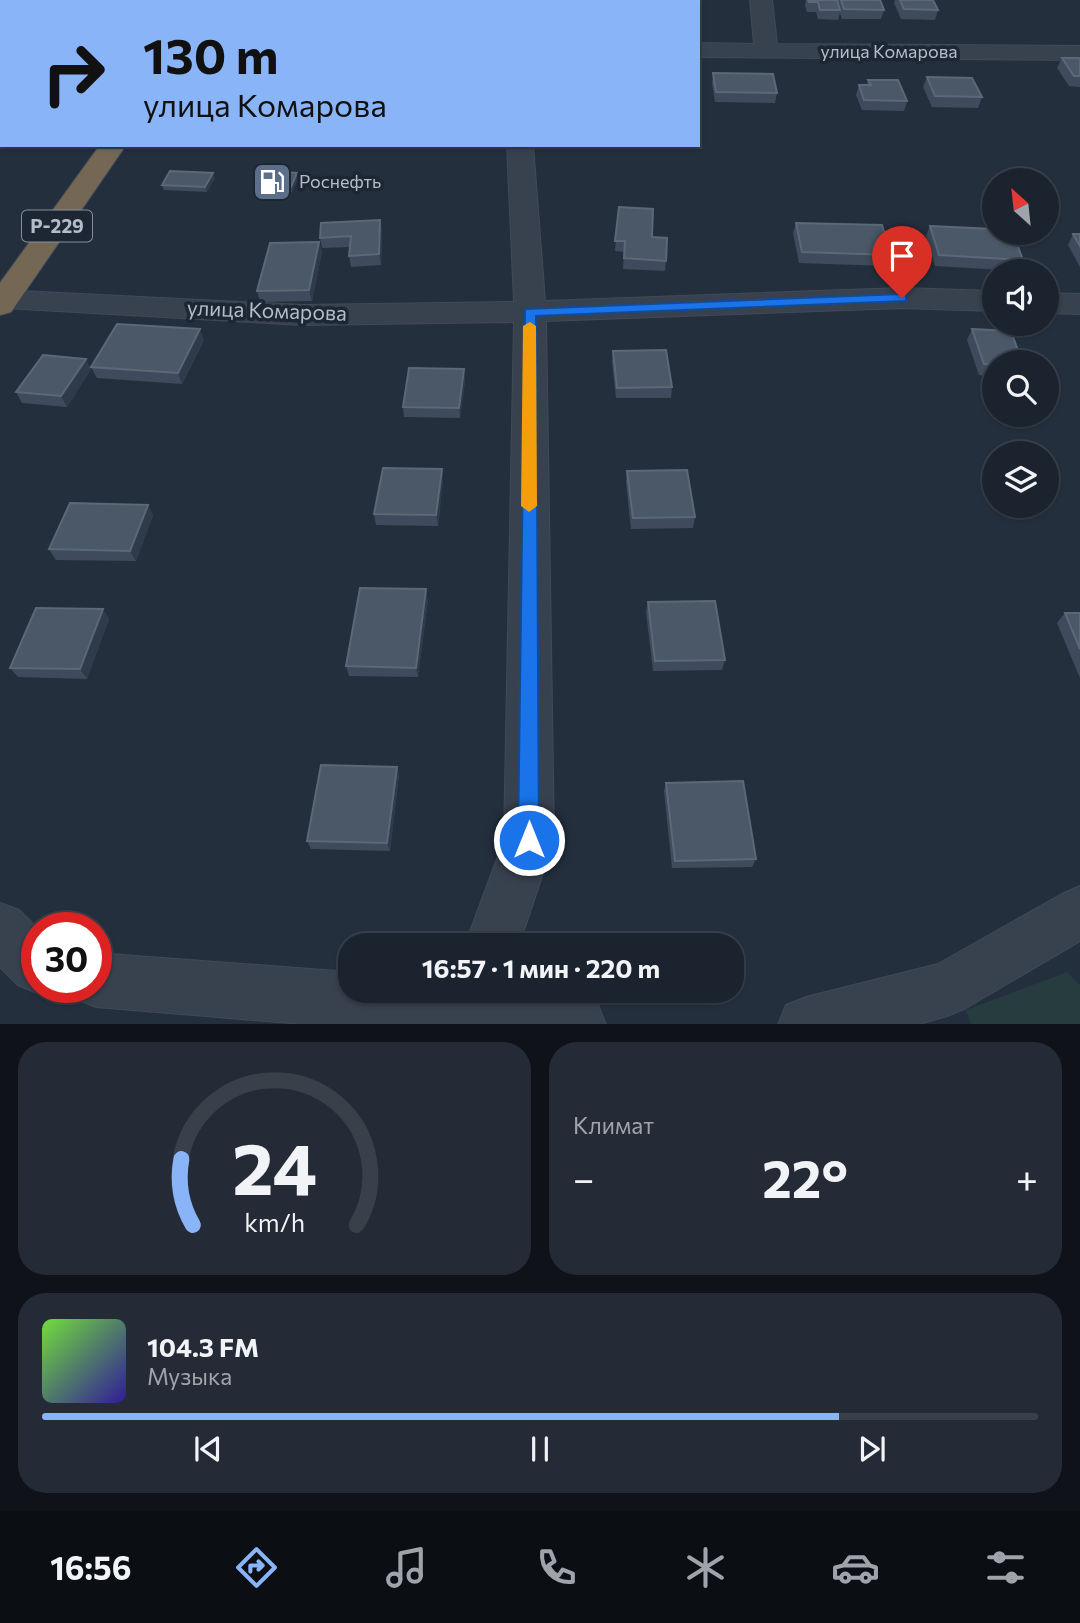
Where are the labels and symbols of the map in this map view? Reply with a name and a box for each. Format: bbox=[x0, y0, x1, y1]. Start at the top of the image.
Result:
street label: улица Комарова bbox=[820, 40, 958, 62]
fuel station icon: Роснефть bbox=[251, 161, 293, 203]
north arrow bbox=[982, 168, 1059, 245]
place label: Роснефть bbox=[299, 170, 381, 192]
road number: Р-229 bbox=[22, 210, 92, 242]
pin bbox=[872, 226, 932, 298]
street label: улица Комарова bbox=[187, 294, 347, 325]
position arrow bbox=[492, 803, 566, 877]
speed limit sign: 30 bbox=[21, 912, 112, 1003]

